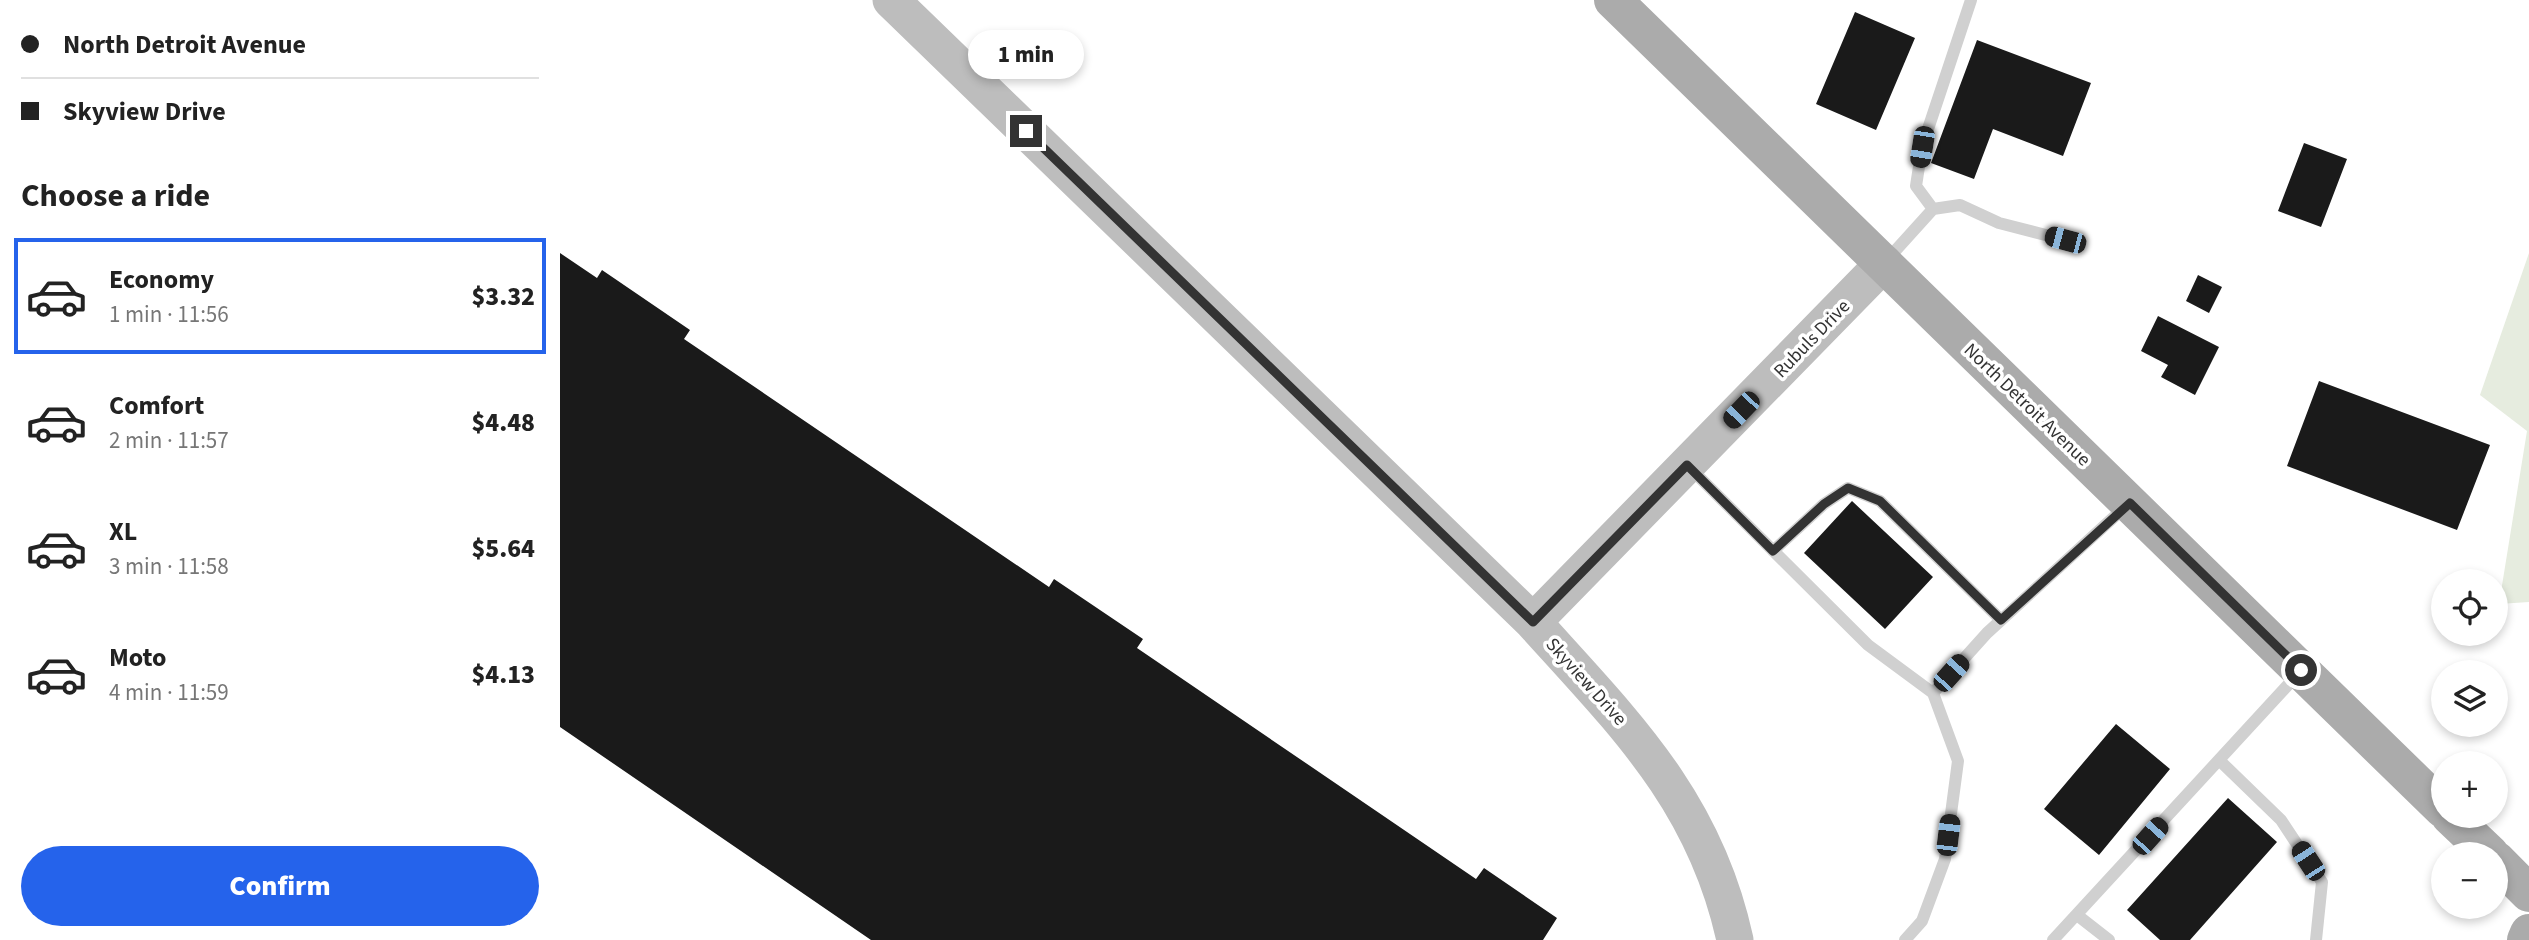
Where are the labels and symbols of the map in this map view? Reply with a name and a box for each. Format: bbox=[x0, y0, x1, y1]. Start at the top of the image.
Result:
callout: 1 min bbox=[968, 30, 1084, 78]
route end bbox=[1010, 115, 1042, 147]
car bbox=[1909, 125, 1936, 169]
car bbox=[2042, 224, 2089, 256]
street label: Rubuls Drive bbox=[1768, 294, 1856, 384]
street label: North Detroit Avenue bbox=[1957, 337, 2096, 473]
car bbox=[1719, 388, 1764, 432]
street label: Skyview Drive bbox=[1539, 632, 1633, 732]
car bbox=[1930, 650, 1973, 696]
route start bbox=[2285, 654, 2317, 686]
car bbox=[1936, 813, 1961, 857]
car bbox=[2129, 813, 2172, 859]
car bbox=[2288, 838, 2329, 884]

